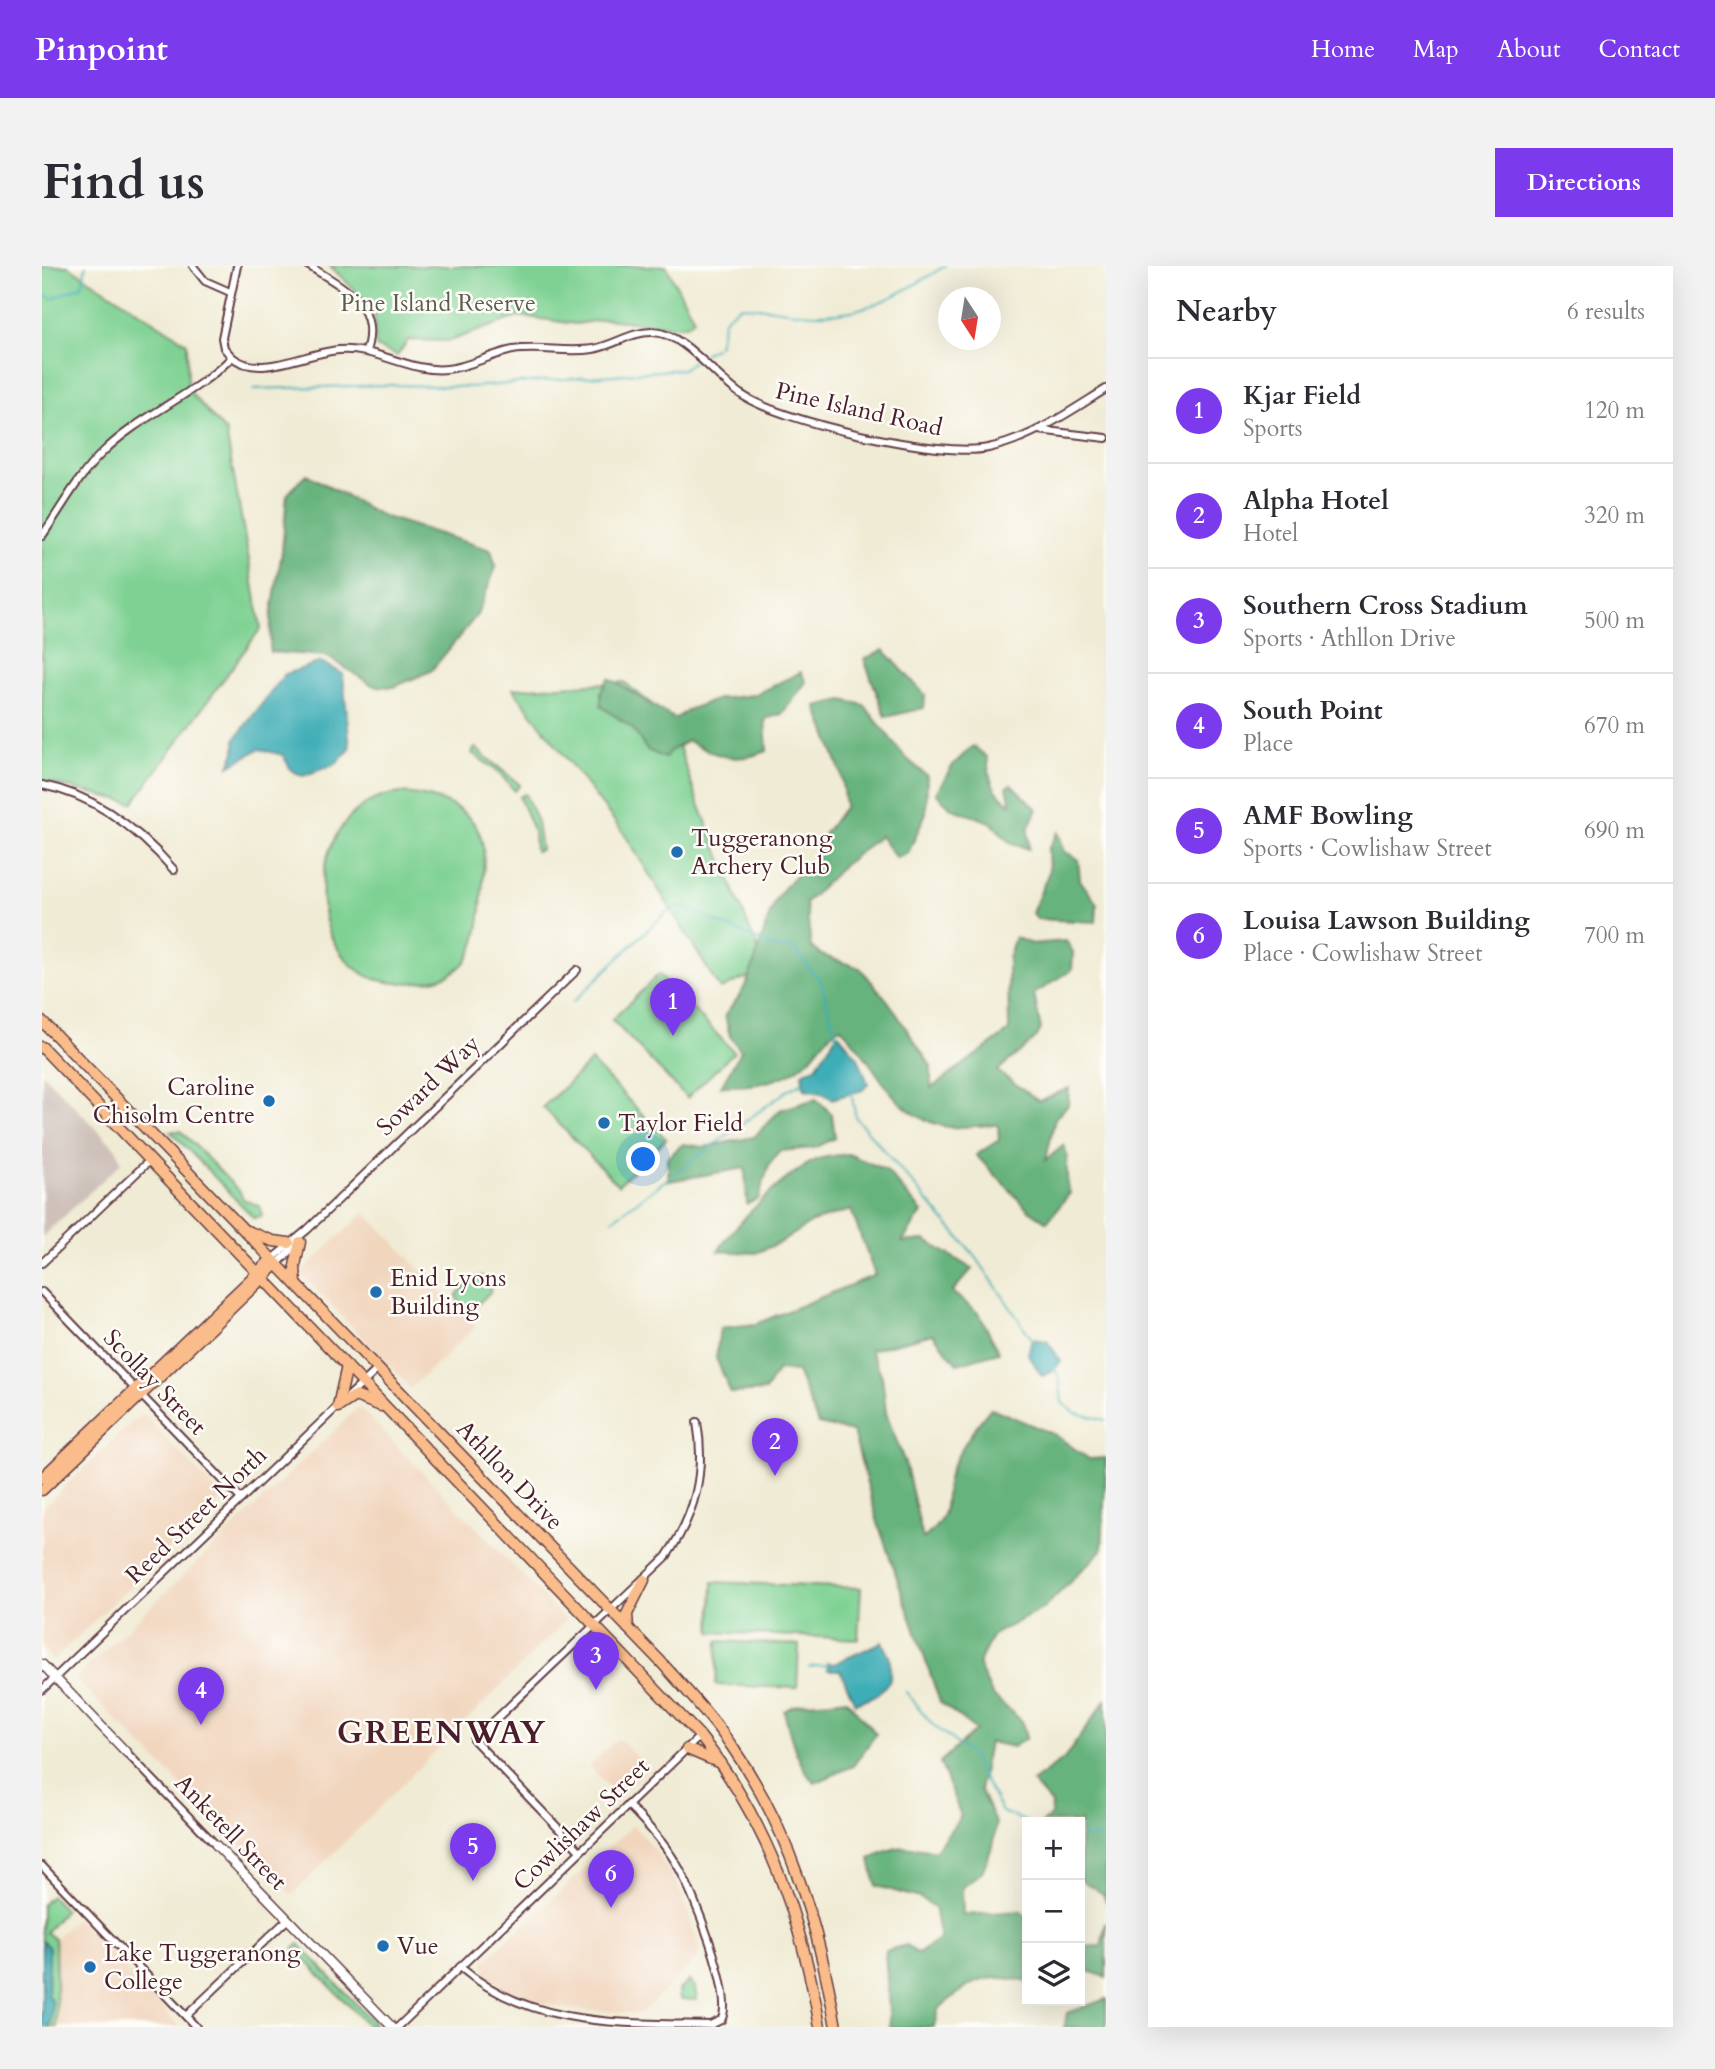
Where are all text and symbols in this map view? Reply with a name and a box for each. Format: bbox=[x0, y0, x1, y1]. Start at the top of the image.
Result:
text: Pinpoint bbox=[35, 27, 168, 72]
text: Home bbox=[1311, 33, 1375, 66]
text: Map bbox=[1413, 33, 1459, 66]
text: About bbox=[1497, 33, 1561, 66]
text: Contact bbox=[1599, 33, 1680, 66]
button: Directions bbox=[1495, 148, 1673, 217]
text: Find us bbox=[42, 149, 205, 216]
park label: Pine Island Reserve bbox=[340, 287, 536, 320]
north arrow bbox=[938, 287, 1001, 350]
text: Nearby bbox=[1176, 291, 1277, 332]
text: 6 results bbox=[1567, 296, 1645, 327]
street label: Pine Island Road bbox=[772, 374, 946, 445]
text: Kjar Field bbox=[1243, 378, 1361, 413]
text: 1 bbox=[1193, 395, 1205, 426]
text: 120 m bbox=[1584, 395, 1645, 426]
text: Sports bbox=[1243, 413, 1303, 444]
text: Alpha Hotel bbox=[1243, 483, 1389, 518]
text: 2 bbox=[1193, 500, 1205, 531]
text: 320 m bbox=[1584, 500, 1645, 531]
text: Hotel bbox=[1243, 518, 1298, 549]
text: Southern Cross Stadium bbox=[1243, 588, 1528, 623]
text: 3 bbox=[1193, 605, 1205, 636]
text: 500 m bbox=[1584, 605, 1645, 636]
text: Sports · Athllon Drive bbox=[1243, 623, 1456, 654]
text: South Point bbox=[1243, 693, 1383, 728]
text: 4 bbox=[1193, 710, 1205, 741]
text: 670 m bbox=[1584, 710, 1645, 741]
text: Place bbox=[1243, 728, 1293, 759]
text: AMF Bowling bbox=[1243, 798, 1413, 833]
text: 5 bbox=[1193, 815, 1205, 846]
text: 690 m bbox=[1584, 815, 1645, 846]
place label: Tuggeranong Archery Club bbox=[691, 822, 833, 883]
text: Sports · Cowlishaw Street bbox=[1243, 833, 1492, 864]
marker: Tuggeranong Archery Club bbox=[669, 844, 685, 860]
text: Louisa Lawson Building bbox=[1243, 903, 1530, 938]
text: 6 bbox=[1193, 920, 1205, 951]
text: 700 m bbox=[1584, 920, 1645, 951]
text: Place · Cowlishaw Street bbox=[1243, 938, 1483, 969]
pin: 1 bbox=[650, 978, 696, 1036]
street label: Soward Way bbox=[369, 1027, 488, 1143]
place label: Caroline Chisolm Centre bbox=[93, 1071, 255, 1132]
marker: Caroline Chisolm Centre bbox=[261, 1093, 277, 1109]
place label: Taylor Field bbox=[618, 1107, 743, 1140]
marker: Taylor Field bbox=[596, 1115, 612, 1131]
your location bbox=[626, 1142, 660, 1176]
place label: Enid Lyons Building bbox=[390, 1262, 506, 1323]
marker: Enid Lyons Building bbox=[368, 1284, 384, 1300]
street label: Scollay Street bbox=[96, 1322, 214, 1443]
street label: Athllon Drive bbox=[449, 1413, 571, 1538]
pin: 2 bbox=[752, 1418, 798, 1476]
street label: Reed Street North bbox=[118, 1439, 274, 1591]
pin: 3 bbox=[573, 1632, 619, 1690]
pin: 4 bbox=[178, 1667, 224, 1725]
district label: GREENWAY bbox=[337, 1711, 547, 1755]
street label: Cowlishaw Street bbox=[506, 1750, 657, 1898]
street label: Anketell Street bbox=[167, 1767, 295, 1898]
map controls bbox=[1022, 1817, 1085, 2006]
button: + bbox=[1022, 1817, 1085, 1880]
pin: 5 bbox=[450, 1823, 496, 1881]
pin: 6 bbox=[588, 1850, 634, 1908]
button: − bbox=[1022, 1880, 1085, 1943]
place label: Vue bbox=[397, 1930, 439, 1963]
place label: Lake Tuggeranong College bbox=[104, 1937, 301, 1998]
marker: Vue bbox=[375, 1938, 391, 1954]
button: layers bbox=[1022, 1943, 1085, 2006]
marker: Lake Tuggeranong College bbox=[82, 1959, 98, 1975]

